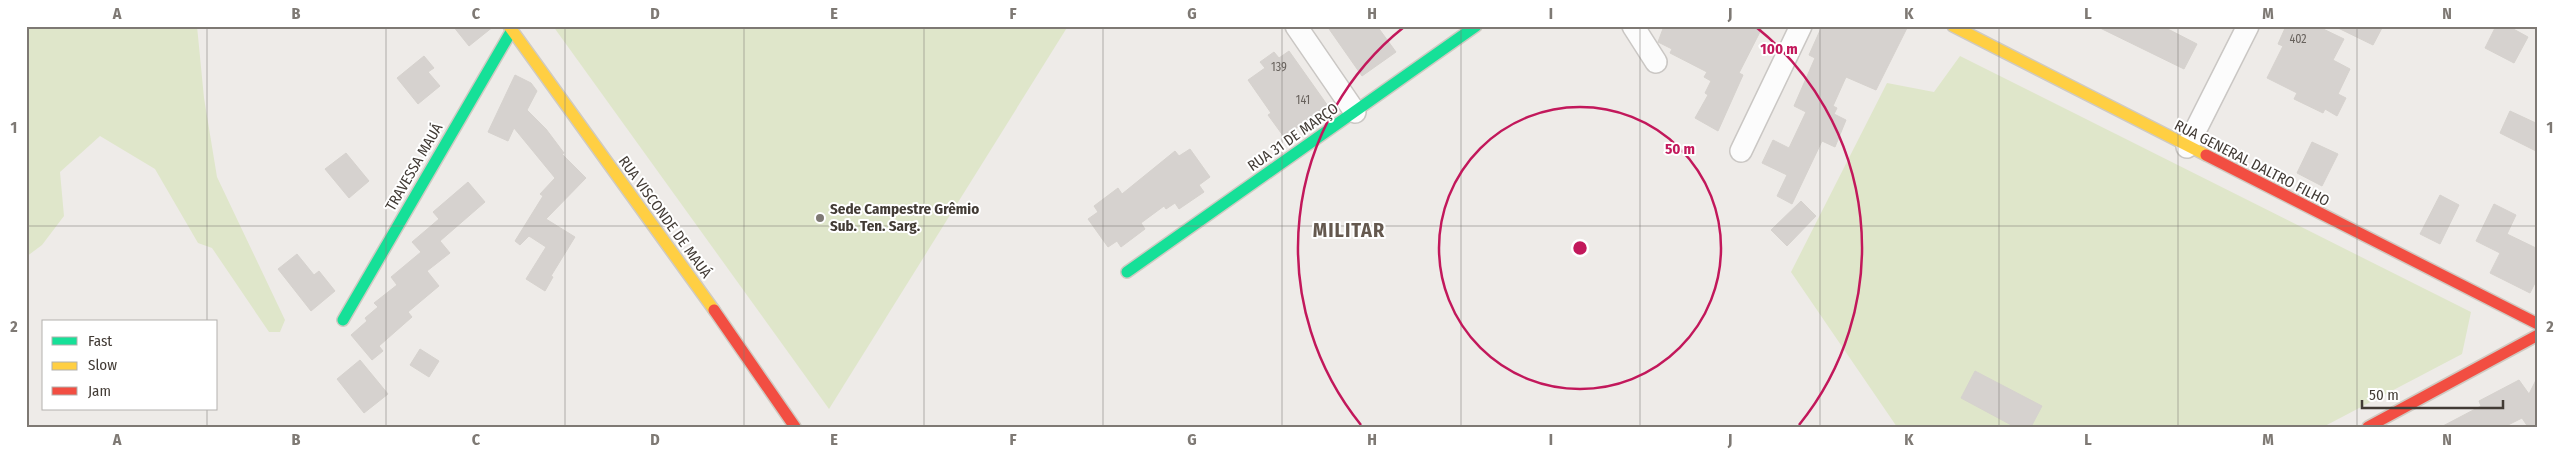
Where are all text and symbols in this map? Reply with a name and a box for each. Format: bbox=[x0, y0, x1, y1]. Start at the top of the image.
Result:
text: A bbox=[112, 4, 122, 23]
text: B bbox=[292, 4, 301, 23]
text: C bbox=[472, 4, 481, 23]
text: D bbox=[650, 4, 660, 23]
text: E bbox=[830, 4, 838, 23]
text: F bbox=[1009, 4, 1017, 23]
text: G bbox=[1187, 4, 1197, 23]
text: H bbox=[1367, 4, 1377, 23]
text: I bbox=[1549, 4, 1553, 23]
text: J bbox=[1727, 4, 1732, 23]
text: K bbox=[1904, 4, 1914, 23]
text: L bbox=[2084, 4, 2092, 23]
text: M bbox=[2262, 4, 2274, 23]
text: N bbox=[2442, 4, 2452, 23]
house number: 402 bbox=[2289, 32, 2307, 46]
text: 100 m bbox=[1760, 40, 1798, 58]
house number: 139 bbox=[1271, 60, 1287, 74]
house number: 141 bbox=[1296, 93, 1310, 107]
street label: RUA 31 DE MARÇO bbox=[1244, 99, 1342, 175]
street label: RUA GENERAL DALTRO FILHO bbox=[2171, 116, 2333, 210]
text: 1 bbox=[11, 118, 17, 137]
text: 1 bbox=[2547, 118, 2553, 137]
street label: TRAVESSA MAUÁ bbox=[382, 120, 446, 214]
text: 50 m bbox=[1665, 140, 1695, 158]
street label: RUA VISCONDE DE MAUÁ bbox=[615, 152, 715, 282]
place label: Sede Campestre Grêmio Sub. Ten. Sarg. bbox=[830, 200, 979, 235]
marker: Sede Campestre Grêmio Sub. Ten. Sarg. bbox=[814, 212, 826, 224]
district label: MILITAR bbox=[1313, 218, 1385, 242]
centre of rings bbox=[1571, 239, 1589, 257]
text: 2 bbox=[9, 317, 18, 336]
text: 2 bbox=[2545, 317, 2554, 336]
legend bbox=[42, 320, 218, 410]
text: Fast bbox=[88, 332, 112, 350]
text: Slow bbox=[88, 356, 117, 374]
scale bar bbox=[2362, 378, 2503, 410]
text: Jam bbox=[88, 382, 111, 400]
text: 50 m bbox=[2369, 386, 2399, 404]
text: A bbox=[112, 430, 122, 449]
text: B bbox=[292, 430, 301, 449]
text: C bbox=[472, 430, 481, 449]
text: D bbox=[650, 430, 660, 449]
text: E bbox=[830, 430, 838, 449]
text: F bbox=[1009, 430, 1017, 449]
text: G bbox=[1187, 430, 1197, 449]
text: H bbox=[1367, 430, 1377, 449]
text: I bbox=[1549, 430, 1553, 449]
text: J bbox=[1727, 430, 1732, 449]
text: K bbox=[1904, 430, 1914, 449]
text: L bbox=[2084, 430, 2092, 449]
text: M bbox=[2262, 430, 2274, 449]
text: N bbox=[2442, 430, 2452, 449]

